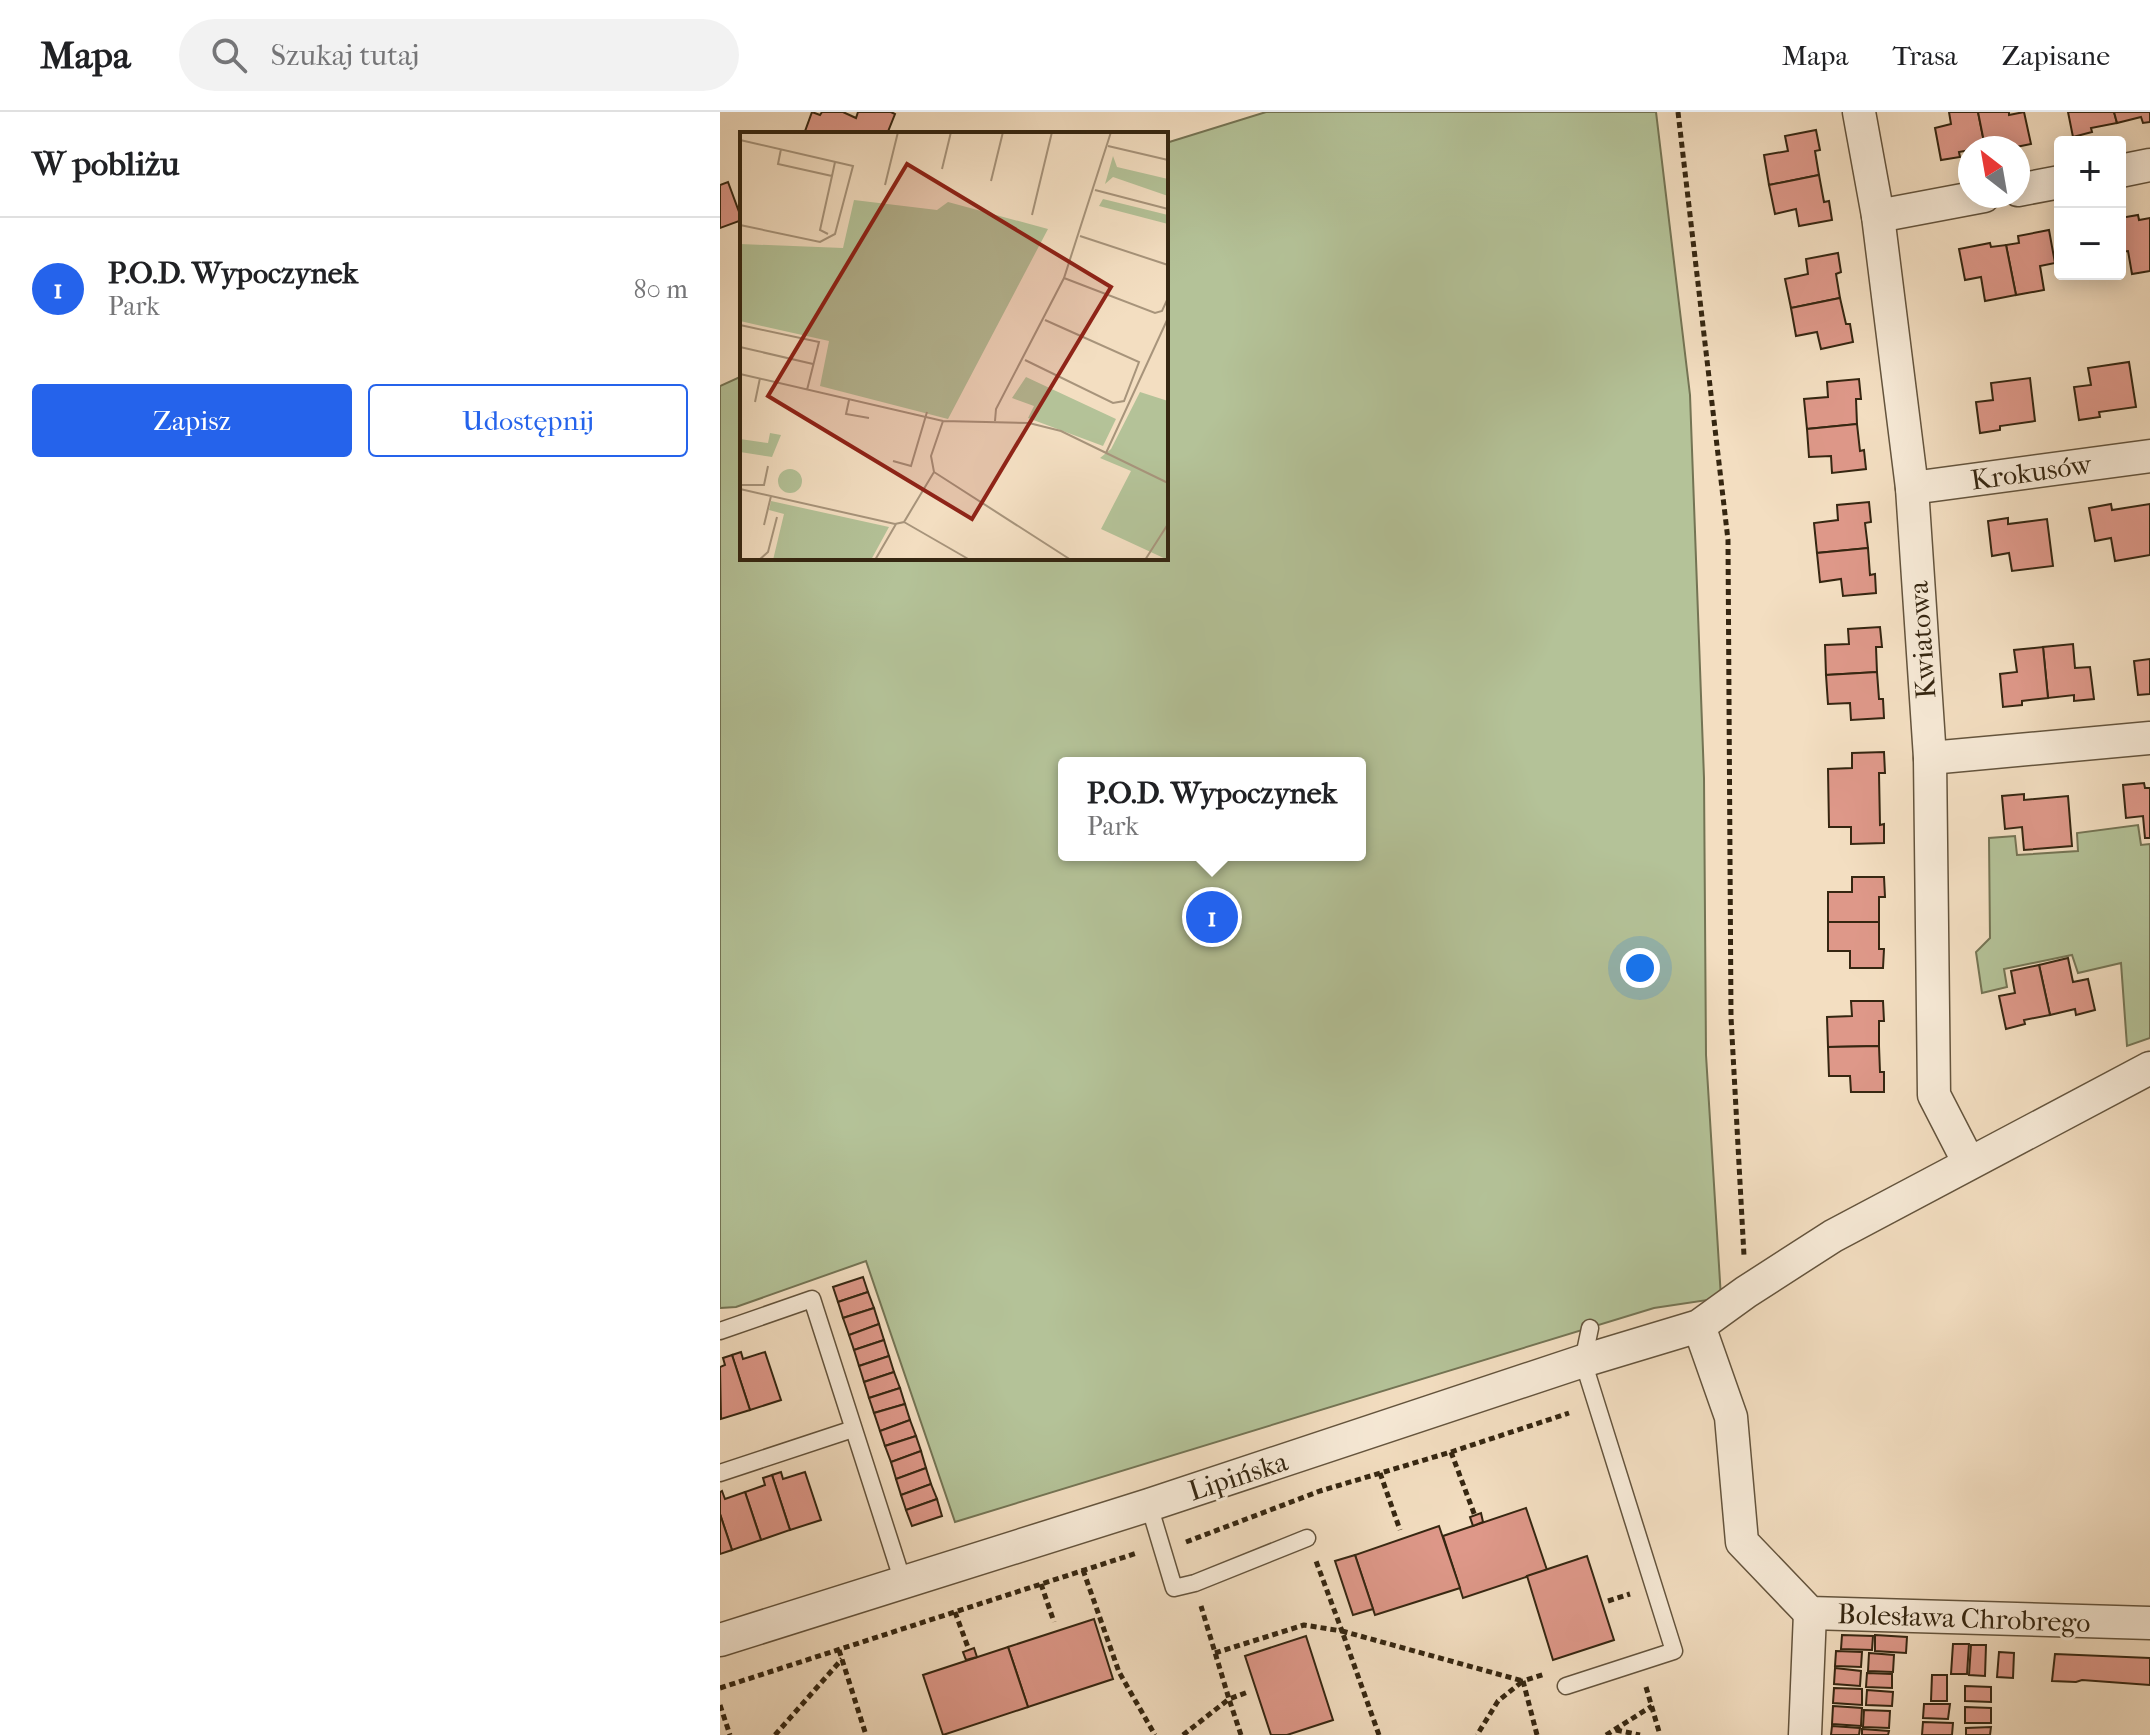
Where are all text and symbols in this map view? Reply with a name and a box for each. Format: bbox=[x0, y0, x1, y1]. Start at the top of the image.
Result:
search box bbox=[179, 19, 739, 91]
text: Mapa bbox=[40, 33, 131, 78]
icon: search bbox=[207, 33, 251, 77]
text: Szukaj tutaj bbox=[271, 38, 419, 73]
text: Mapa bbox=[1782, 39, 1848, 72]
text: Trasa bbox=[1892, 39, 1958, 72]
text: Zapisane bbox=[2002, 39, 2110, 72]
inset map bbox=[740, 132, 1168, 560]
north arrow bbox=[1958, 136, 2030, 208]
map controls bbox=[2054, 136, 2126, 280]
button: + bbox=[2054, 136, 2126, 208]
text: W pobliżu bbox=[32, 144, 179, 184]
button: − bbox=[2054, 208, 2126, 280]
text: P.O.D. Wypoczynek bbox=[108, 256, 358, 291]
text: 1 bbox=[53, 274, 63, 305]
text: 80 m bbox=[633, 274, 688, 305]
text: Park bbox=[108, 291, 160, 322]
button: Zapisz bbox=[32, 384, 352, 457]
button: Udostępnij bbox=[368, 384, 688, 457]
street label: Krokusów bbox=[1969, 447, 2094, 497]
street label: Kwiatowa bbox=[1901, 579, 1943, 700]
popup bbox=[1058, 757, 1366, 861]
text: P.O.D. Wypoczynek bbox=[1087, 776, 1337, 811]
text: Park bbox=[1087, 811, 1139, 842]
pin: 1 bbox=[1186, 887, 1238, 947]
your location bbox=[1620, 948, 1660, 988]
street label: Lipińska bbox=[1184, 1444, 1293, 1508]
street label: Bolesława Chrobrego bbox=[1837, 1597, 2091, 1639]

